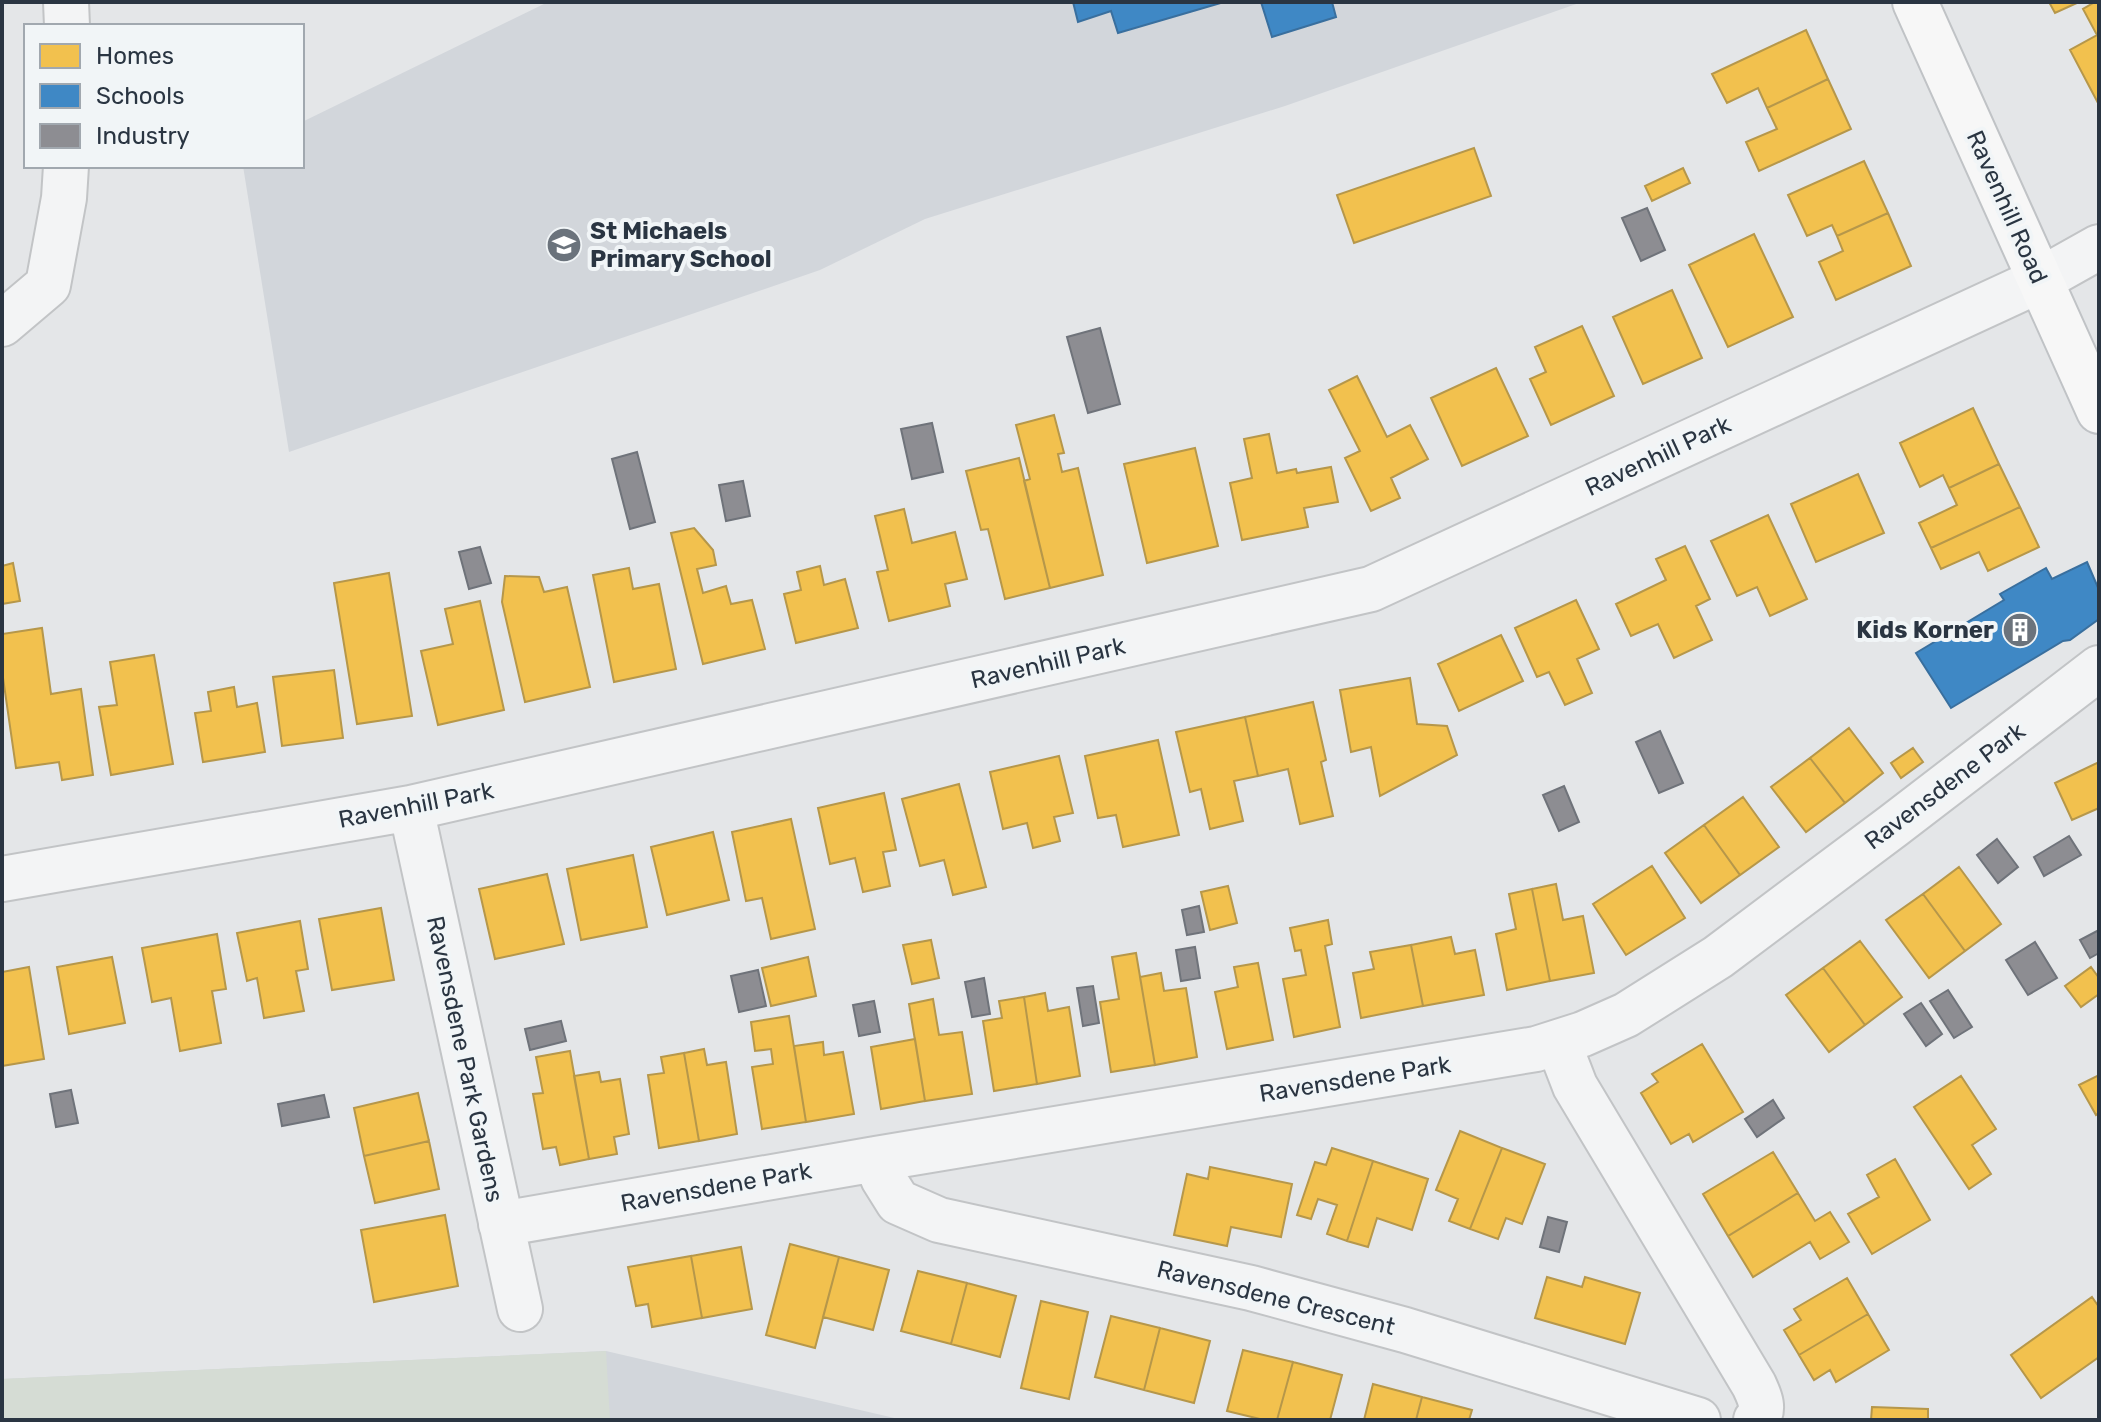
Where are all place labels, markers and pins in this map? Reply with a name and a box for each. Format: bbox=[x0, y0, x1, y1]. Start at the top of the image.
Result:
place label: St Michaels Primary School bbox=[590, 217, 772, 273]
school or university icon: St Michaels Primary School bbox=[545, 226, 583, 264]
building icon: Kids Korner bbox=[2001, 611, 2039, 649]
place label: Kids Korner bbox=[1856, 616, 1994, 644]

